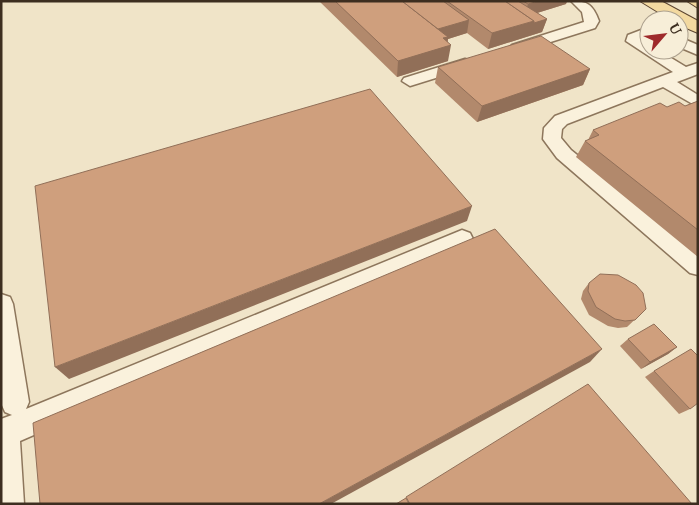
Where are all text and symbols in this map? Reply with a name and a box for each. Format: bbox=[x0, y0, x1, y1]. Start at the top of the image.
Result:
north arrow bbox=[639, 10, 689, 60]
text: U bbox=[665, 20, 686, 38]

